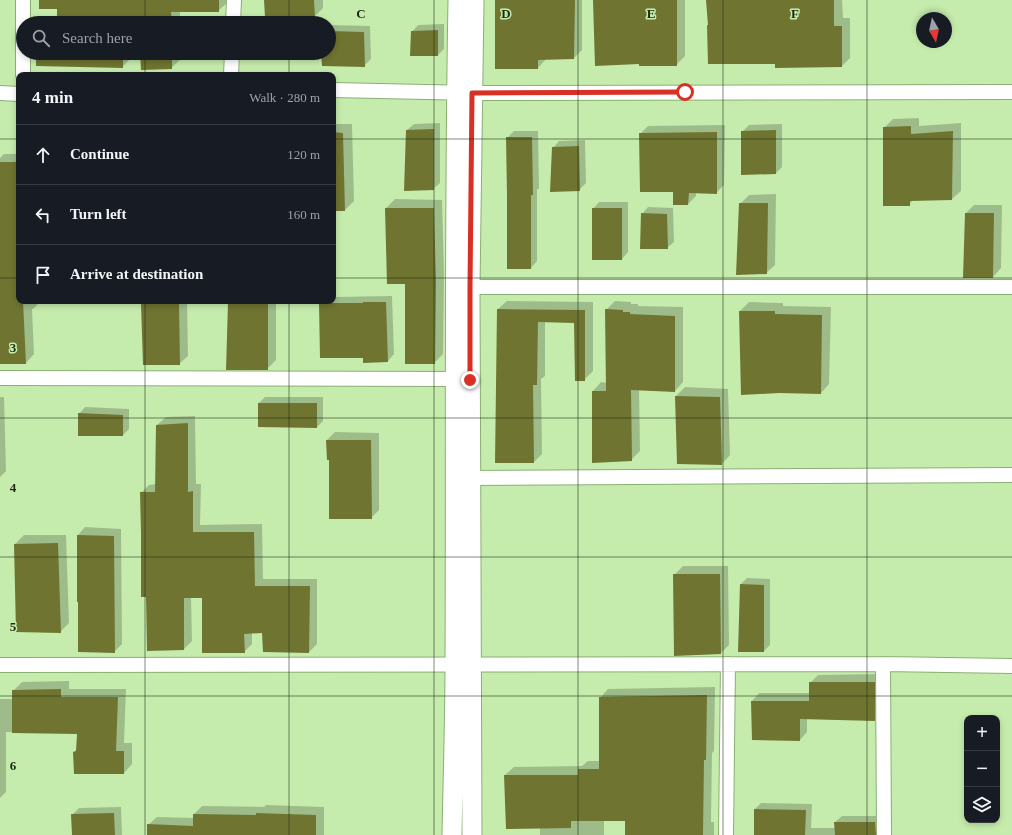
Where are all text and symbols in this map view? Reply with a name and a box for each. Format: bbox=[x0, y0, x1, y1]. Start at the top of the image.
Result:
text: C bbox=[356, 6, 366, 21]
text: D bbox=[501, 6, 511, 21]
text: E bbox=[647, 6, 655, 21]
text: F bbox=[791, 6, 799, 21]
north arrow bbox=[916, 12, 952, 48]
search box bbox=[16, 16, 336, 60]
icon: search bbox=[30, 27, 52, 49]
text: Search here bbox=[62, 30, 132, 46]
route start bbox=[676, 83, 694, 101]
text: 4 min bbox=[32, 88, 73, 107]
text: Walk · 280 m bbox=[249, 90, 320, 105]
icon: ahead bbox=[32, 144, 54, 166]
text: Continue bbox=[70, 146, 129, 162]
text: 120 m bbox=[287, 147, 320, 162]
icon: left bbox=[32, 204, 54, 226]
text: Turn left bbox=[70, 206, 127, 222]
text: 160 m bbox=[287, 207, 320, 222]
icon: arrive bbox=[32, 264, 54, 286]
text: Arrive at destination bbox=[70, 266, 203, 282]
text: 3 bbox=[10, 340, 17, 355]
route end bbox=[461, 371, 479, 389]
text: 4 bbox=[10, 480, 17, 495]
text: 5 bbox=[10, 619, 17, 634]
map controls bbox=[964, 715, 1000, 823]
button: + bbox=[964, 715, 1000, 751]
button: − bbox=[964, 751, 1000, 787]
text: 6 bbox=[10, 758, 17, 773]
button: layers bbox=[964, 787, 1000, 823]

